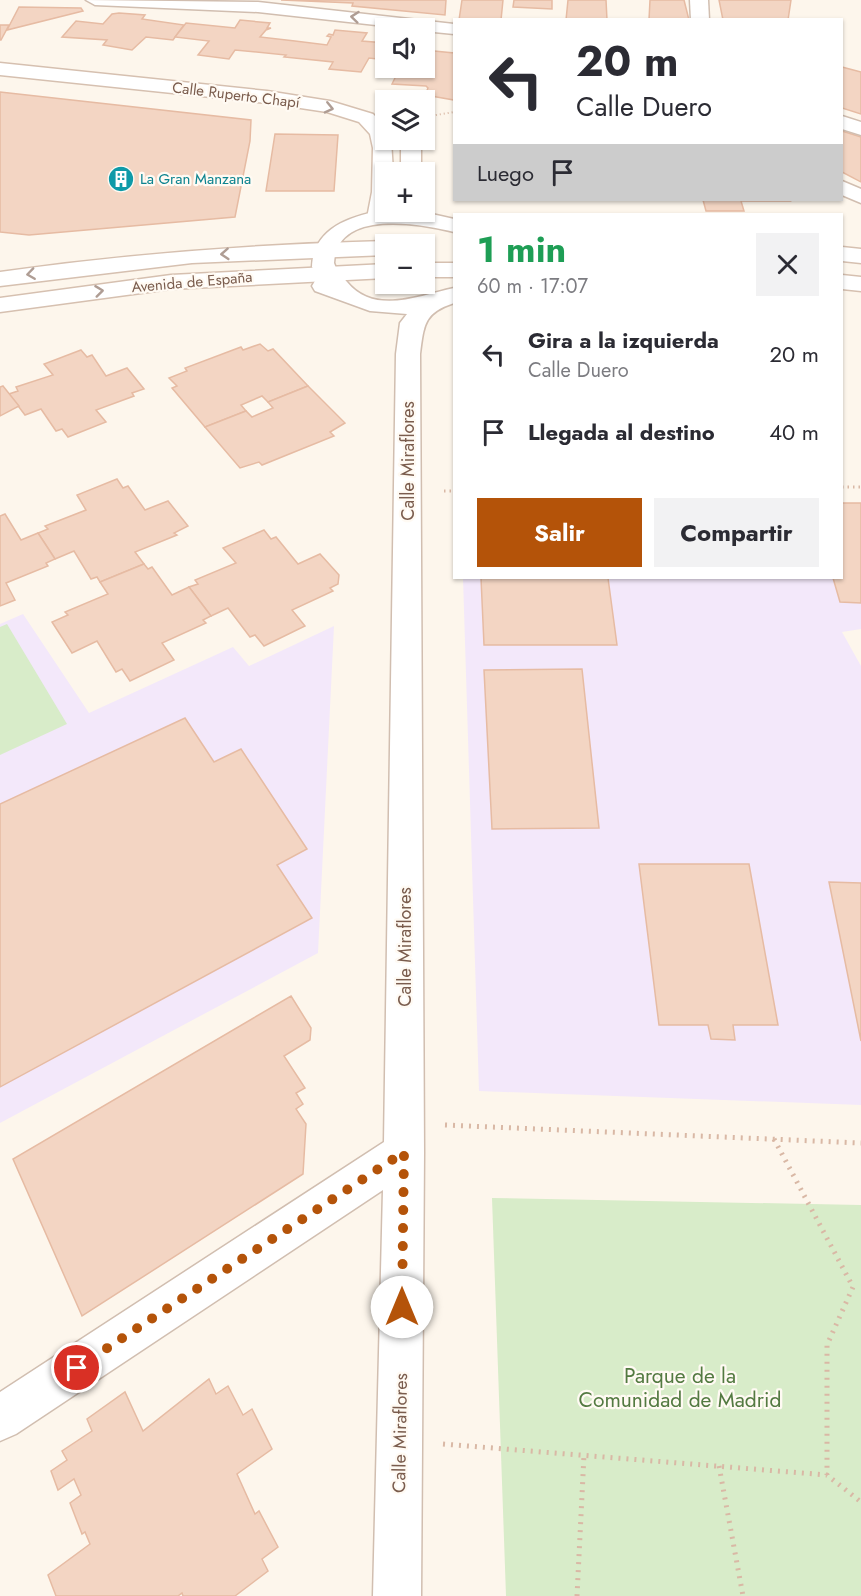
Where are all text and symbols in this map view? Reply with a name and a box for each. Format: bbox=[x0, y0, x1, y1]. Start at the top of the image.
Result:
one-way arrow bbox=[350, 11, 359, 24]
map controls bbox=[375, 18, 435, 294]
button: sound bbox=[375, 18, 435, 78]
text: 20 m bbox=[576, 31, 678, 92]
icon: left bbox=[477, 42, 555, 120]
street label: Calle Ruperto Chapí bbox=[171, 76, 302, 114]
text: Calle Duero bbox=[576, 87, 712, 126]
button: layers bbox=[375, 90, 435, 150]
one-way arrow bbox=[324, 100, 334, 113]
icon: arrive bbox=[546, 156, 579, 189]
text: Luego bbox=[477, 157, 534, 189]
button: + bbox=[375, 162, 435, 222]
building icon: La Gran Manzana bbox=[106, 164, 136, 194]
place label: La Gran Manzana bbox=[140, 168, 251, 190]
text: 1 min bbox=[477, 223, 566, 275]
button: close bbox=[756, 233, 819, 296]
button: − bbox=[375, 234, 435, 294]
one-way arrow bbox=[221, 247, 230, 260]
street label: Avenida de España bbox=[131, 266, 253, 298]
one-way arrow bbox=[27, 268, 36, 280]
text: 60 m · 17:07 bbox=[477, 272, 588, 301]
one-way arrow bbox=[95, 285, 104, 297]
text: Gira a la izquierda bbox=[528, 324, 719, 356]
icon: left bbox=[477, 338, 510, 371]
text: 20 m bbox=[770, 338, 819, 370]
text: Calle Duero bbox=[528, 356, 629, 385]
street label: Calle Miraflores bbox=[395, 401, 421, 521]
icon: arrive bbox=[477, 416, 510, 449]
text: Llegada al destino bbox=[528, 416, 715, 448]
text: 40 m bbox=[769, 416, 819, 448]
button: Salir bbox=[477, 498, 642, 567]
button: Compartir bbox=[654, 498, 819, 567]
street label: Calle Miraflores bbox=[392, 887, 418, 1007]
position arrow bbox=[370, 1275, 434, 1339]
pin bbox=[51, 1342, 102, 1393]
icon: arrive bbox=[60, 1351, 93, 1384]
park label: Parque de la Comunidad de Madrid bbox=[579, 1361, 781, 1415]
street label: Calle Miraflores bbox=[386, 1373, 414, 1493]

